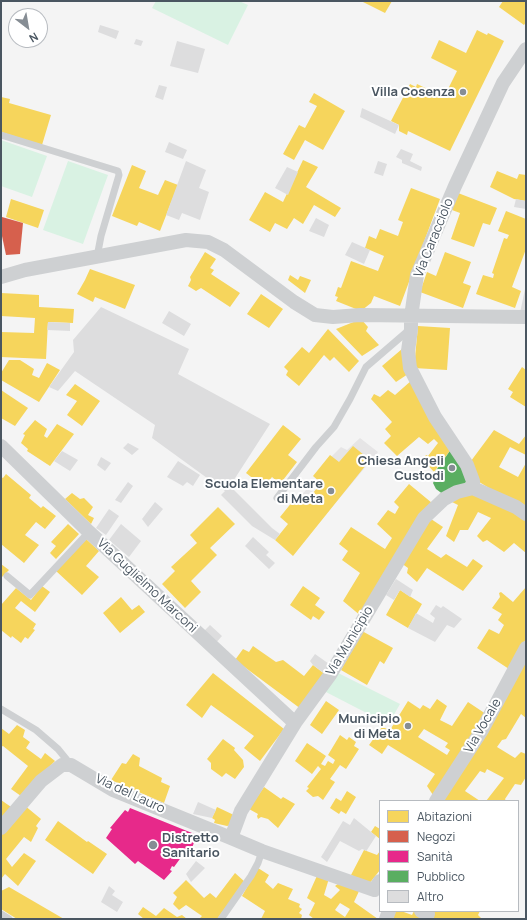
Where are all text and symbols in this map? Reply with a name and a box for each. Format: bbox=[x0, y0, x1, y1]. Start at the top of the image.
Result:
north arrow bbox=[8, 8, 48, 48]
text: N bbox=[27, 29, 41, 46]
place label: Villa Cosenza bbox=[372, 84, 455, 100]
marker: Villa Cosenza bbox=[458, 87, 468, 97]
street label: Via Caracciolo bbox=[411, 196, 457, 280]
place label: Chiesa Angeli Custodi bbox=[358, 453, 444, 484]
marker: Chiesa Angeli Custodi bbox=[447, 463, 457, 473]
place label: Scuola Elementare di Meta bbox=[205, 476, 323, 507]
marker: Scuola Elementare di Meta bbox=[326, 486, 336, 496]
street label: Via Guglielmo Marconi bbox=[94, 536, 200, 636]
street label: Via Municipio bbox=[323, 603, 377, 679]
street label: Via Vocale bbox=[461, 696, 505, 756]
place label: Municipio di Meta bbox=[338, 711, 400, 742]
marker: Municipio di Meta bbox=[403, 721, 413, 731]
street label: Via del Lauro bbox=[93, 771, 167, 817]
legend bbox=[379, 800, 519, 912]
text: Abitazioni bbox=[417, 808, 472, 825]
text: Negozi bbox=[417, 828, 455, 845]
place label: Distretto Sanitario bbox=[162, 830, 220, 861]
marker: Distretto Sanitario bbox=[147, 839, 159, 851]
text: Sanità bbox=[417, 848, 452, 865]
text: Pubblico bbox=[417, 868, 465, 885]
text: Altro bbox=[417, 888, 444, 905]

